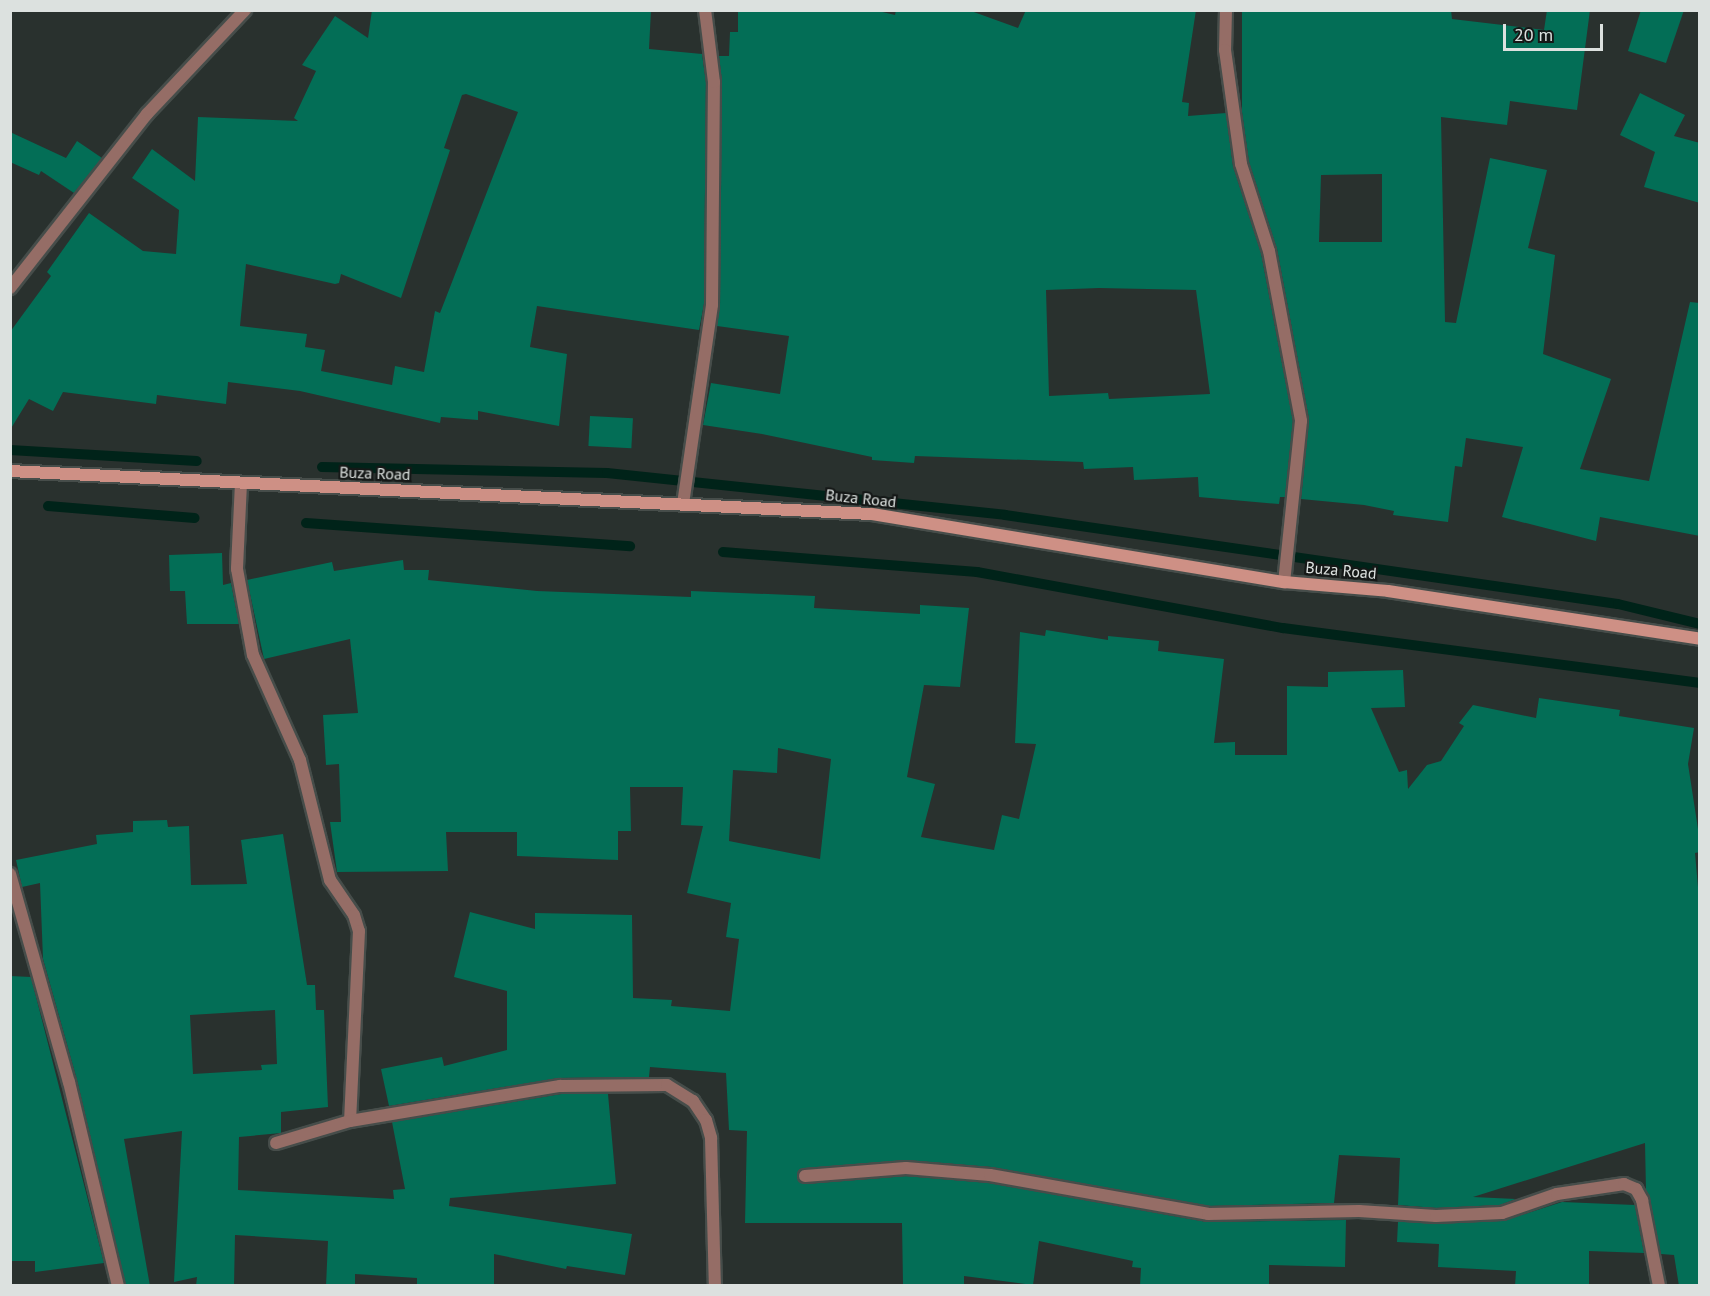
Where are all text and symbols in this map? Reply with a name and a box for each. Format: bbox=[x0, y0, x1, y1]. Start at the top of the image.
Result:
scale bar bbox=[1506, 12, 1606, 50]
text: 20 m bbox=[1514, 23, 1553, 46]
street label: Buza Road bbox=[339, 462, 411, 484]
street label: Buza Road bbox=[825, 485, 897, 511]
street label: Buza Road bbox=[1305, 557, 1377, 583]

